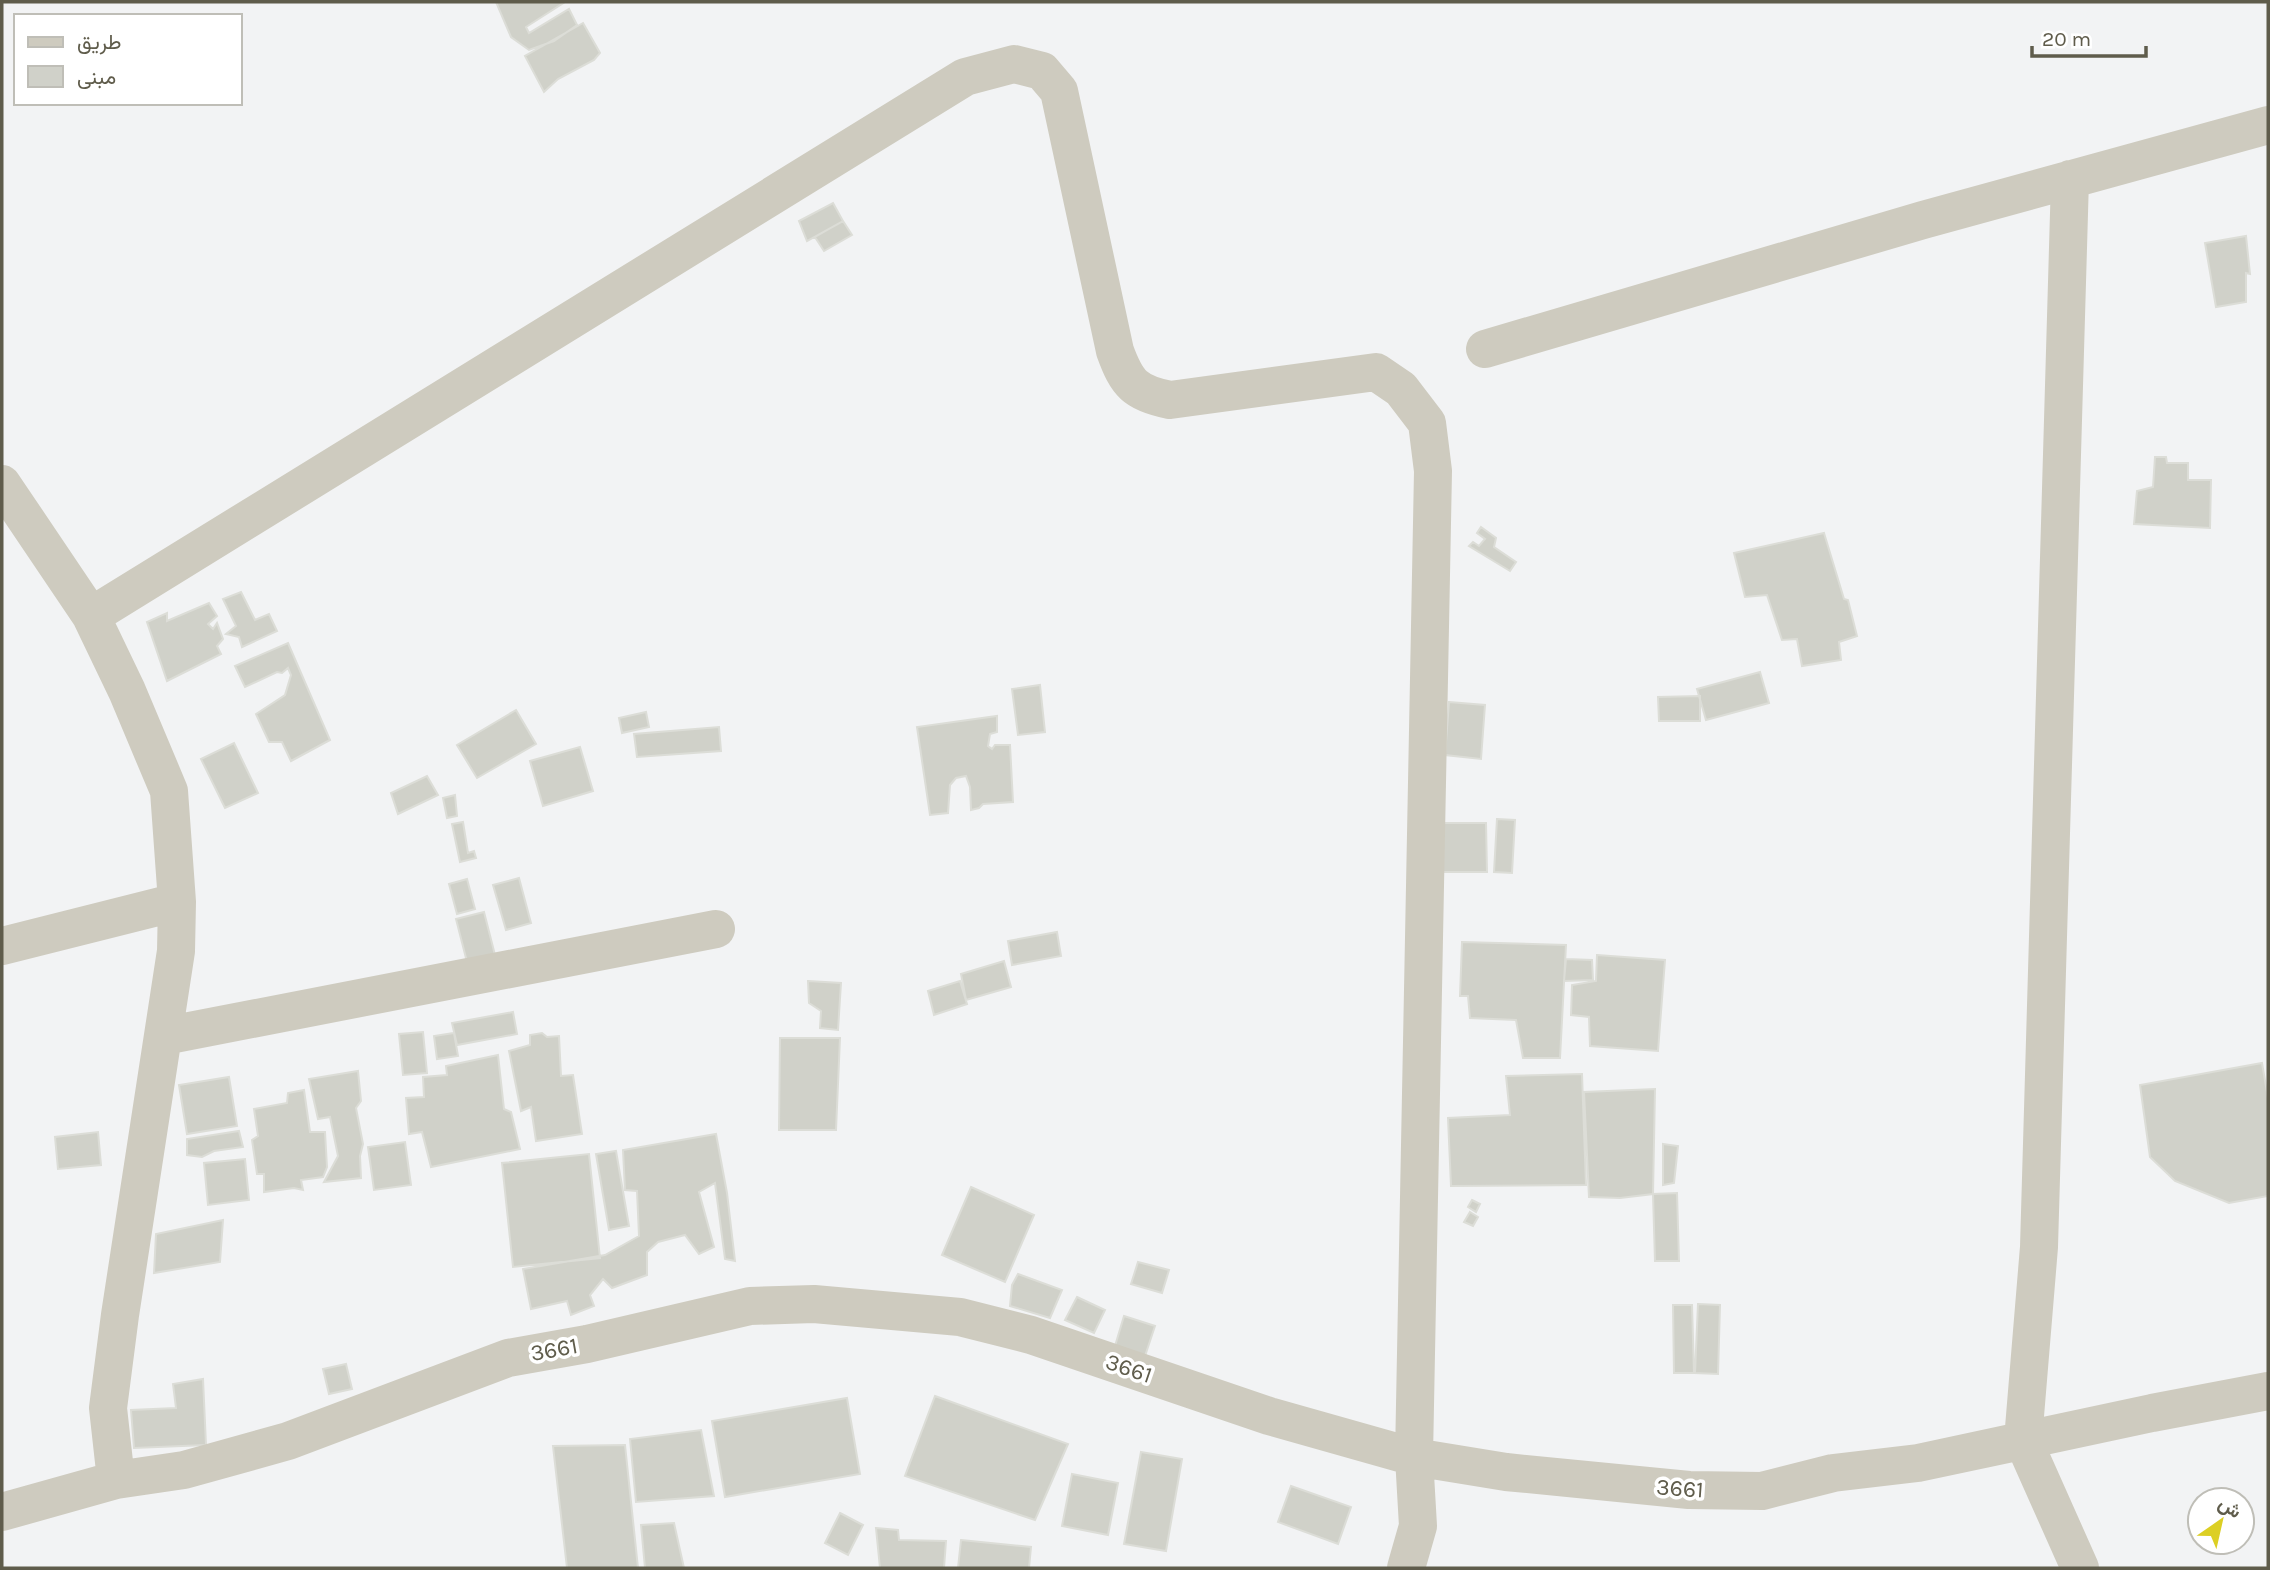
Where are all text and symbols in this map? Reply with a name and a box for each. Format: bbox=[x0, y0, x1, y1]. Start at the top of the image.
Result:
legend bbox=[14, 14, 242, 105]
scale bar bbox=[2032, 14, 2146, 58]
text: 20 m bbox=[2042, 27, 2091, 51]
text: طريق bbox=[77, 30, 122, 55]
text: مبنى bbox=[77, 65, 116, 89]
street label: 3661 bbox=[528, 1332, 580, 1367]
street label: 3661 bbox=[1102, 1348, 1156, 1389]
street label: 3661 bbox=[1655, 1473, 1705, 1504]
north arrow bbox=[2186, 1486, 2256, 1556]
text: ش bbox=[2214, 1492, 2246, 1523]

